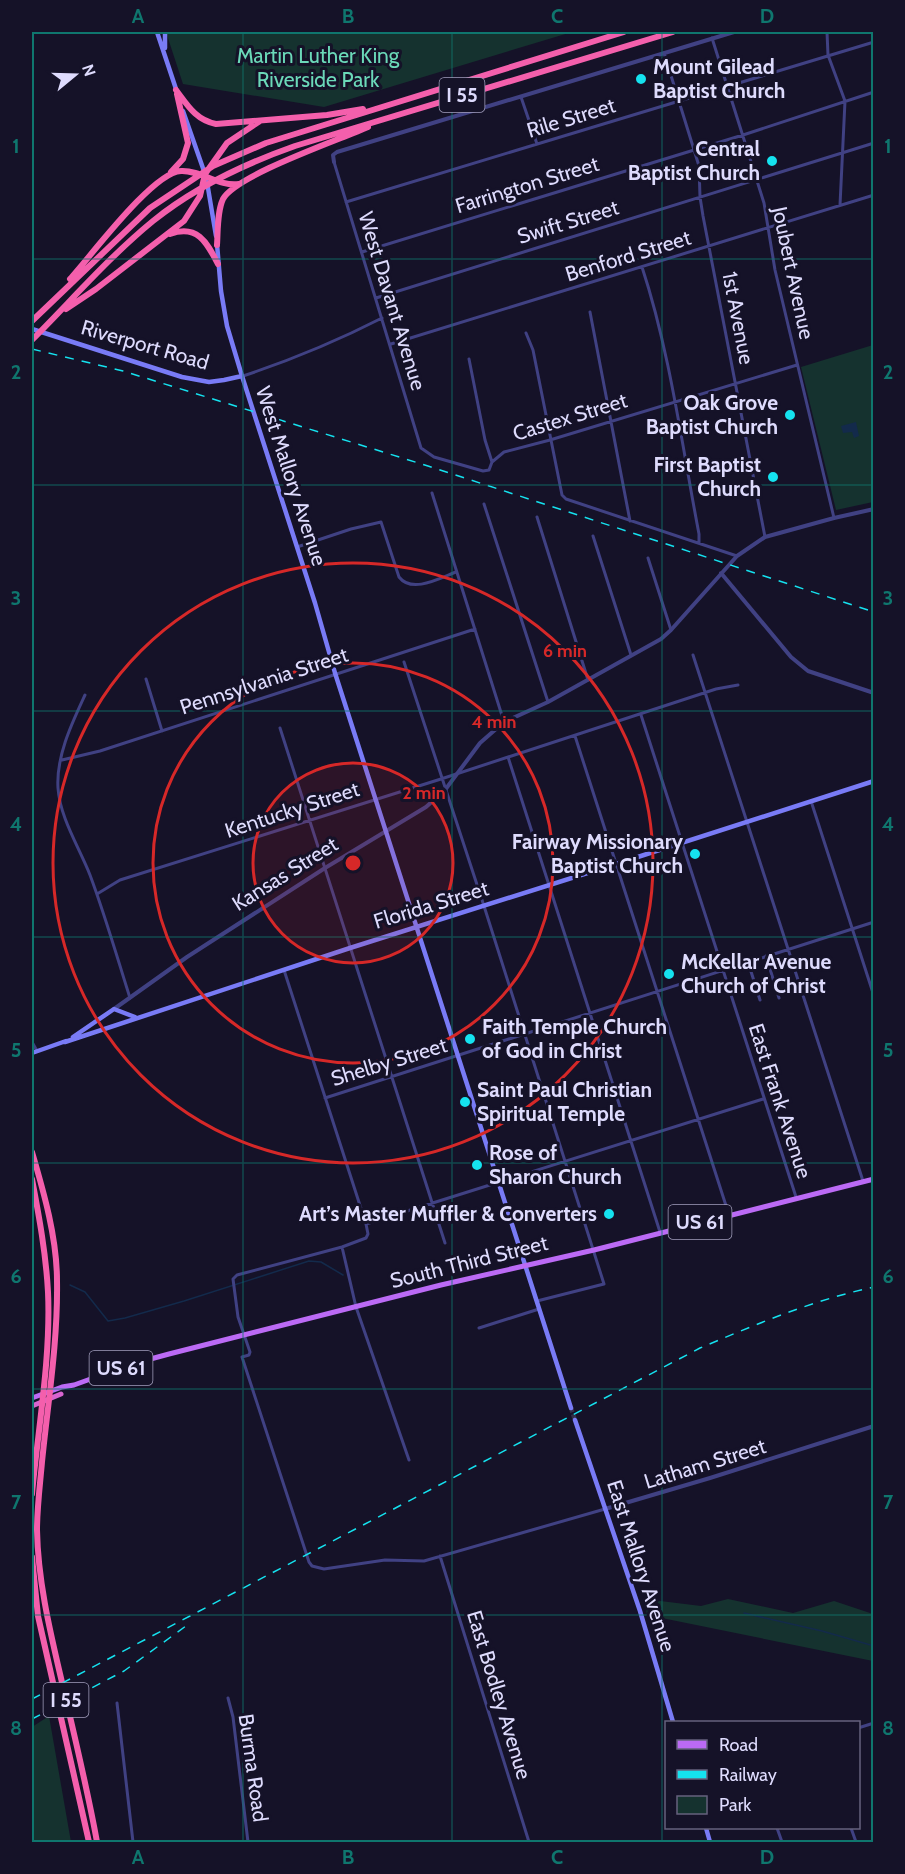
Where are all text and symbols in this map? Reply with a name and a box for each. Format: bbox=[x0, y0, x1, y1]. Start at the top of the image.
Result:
text: A bbox=[132, 4, 145, 28]
text: B bbox=[342, 4, 354, 28]
text: C bbox=[551, 4, 563, 28]
text: D bbox=[760, 4, 774, 28]
park label: Martin Luther King Riverside Park bbox=[237, 43, 400, 92]
north arrow bbox=[45, 45, 105, 105]
place label: Mount Gilead Baptist Church bbox=[653, 54, 785, 103]
text: N bbox=[78, 62, 100, 79]
marker: Mount Gilead Baptist Church bbox=[634, 72, 648, 86]
road number: I 55 bbox=[440, 78, 484, 112]
street label: Rile Street bbox=[524, 92, 618, 143]
text: 1 bbox=[12, 134, 20, 158]
text: 1 bbox=[884, 134, 892, 158]
place label: Central Baptist Church bbox=[628, 136, 760, 185]
street label: Farrington Street bbox=[452, 151, 602, 218]
marker: Central Baptist Church bbox=[765, 154, 779, 168]
street label: Swift Street bbox=[514, 194, 621, 249]
street label: Joubert Avenue bbox=[767, 203, 820, 342]
street label: West Davant Avenue bbox=[353, 209, 432, 393]
street label: Benford Street bbox=[562, 225, 694, 286]
street label: 1st Avenue bbox=[717, 269, 760, 367]
street label: Riverport Road bbox=[78, 314, 212, 375]
text: 2 bbox=[11, 360, 21, 384]
text: 2 bbox=[883, 360, 893, 384]
street label: West Mallory Avenue bbox=[251, 383, 332, 569]
street label: Castex Street bbox=[510, 387, 630, 446]
place label: Oak Grove Baptist Church bbox=[646, 390, 778, 439]
marker: Oak Grove Baptist Church bbox=[783, 408, 797, 422]
place label: First Baptist Church bbox=[653, 452, 761, 501]
marker: First Baptist Church bbox=[766, 470, 780, 484]
text: 3 bbox=[11, 586, 21, 610]
text: 3 bbox=[883, 586, 893, 610]
text: 6 min bbox=[543, 640, 587, 662]
street label: Pennsylvania Street bbox=[177, 642, 351, 720]
text: 4 min bbox=[471, 711, 517, 733]
street label: Kentucky Street bbox=[221, 776, 362, 843]
text: 2 min bbox=[402, 782, 446, 804]
text: 4 bbox=[10, 812, 22, 836]
text: 4 bbox=[882, 812, 894, 836]
place label: Fairway Missionary Baptist Church bbox=[512, 829, 684, 878]
street label: Kansas Street bbox=[227, 831, 342, 916]
marker: Fairway Missionary Baptist Church bbox=[688, 847, 702, 861]
centre of rings bbox=[343, 853, 363, 873]
street label: Florida Street bbox=[370, 875, 491, 934]
place label: McKellar Avenue Church of Christ bbox=[681, 949, 832, 998]
marker: McKellar Avenue Church of Christ bbox=[662, 967, 676, 981]
place label: Faith Temple Church of God in Christ bbox=[482, 1014, 667, 1063]
street label: East Frank Avenue bbox=[744, 1020, 817, 1182]
street label: Shelby Street bbox=[328, 1032, 450, 1091]
marker: Faith Temple Church of God in Christ bbox=[463, 1032, 477, 1046]
text: 5 bbox=[11, 1038, 21, 1062]
text: 5 bbox=[883, 1038, 893, 1062]
place label: Saint Paul Christian Spiritual Temple bbox=[477, 1077, 652, 1126]
marker: Saint Paul Christian Spiritual Temple bbox=[458, 1095, 472, 1109]
place label: Rose of Sharon Church bbox=[489, 1140, 622, 1189]
marker: Rose of Sharon Church bbox=[470, 1158, 484, 1172]
place label: Art’s Master Muffler & Converters bbox=[299, 1201, 597, 1226]
road number: US 61 bbox=[668, 1205, 732, 1239]
marker: Art’s Master Muffler & Converters bbox=[602, 1207, 616, 1221]
street label: South Third Street bbox=[387, 1230, 550, 1293]
text: 6 bbox=[10, 1264, 22, 1288]
text: 6 bbox=[882, 1264, 894, 1288]
road number: US 61 bbox=[90, 1351, 152, 1385]
street label: Latham Street bbox=[641, 1433, 769, 1494]
street label: East Mallory Avenue bbox=[602, 1477, 681, 1655]
text: 7 bbox=[11, 1490, 22, 1514]
text: 7 bbox=[883, 1490, 894, 1514]
street label: East Bodley Avenue bbox=[462, 1607, 537, 1783]
road number: I 55 bbox=[44, 1683, 88, 1717]
street label: Burma Road bbox=[234, 1712, 273, 1824]
text: 8 bbox=[10, 1716, 22, 1740]
text: 8 bbox=[882, 1716, 894, 1740]
legend bbox=[665, 1721, 860, 1829]
text: Road bbox=[719, 1734, 758, 1756]
text: Railway bbox=[719, 1764, 777, 1786]
text: Park bbox=[719, 1794, 752, 1816]
text: A bbox=[132, 1845, 145, 1869]
text: B bbox=[342, 1845, 354, 1869]
text: C bbox=[551, 1845, 563, 1869]
text: D bbox=[760, 1845, 774, 1869]

